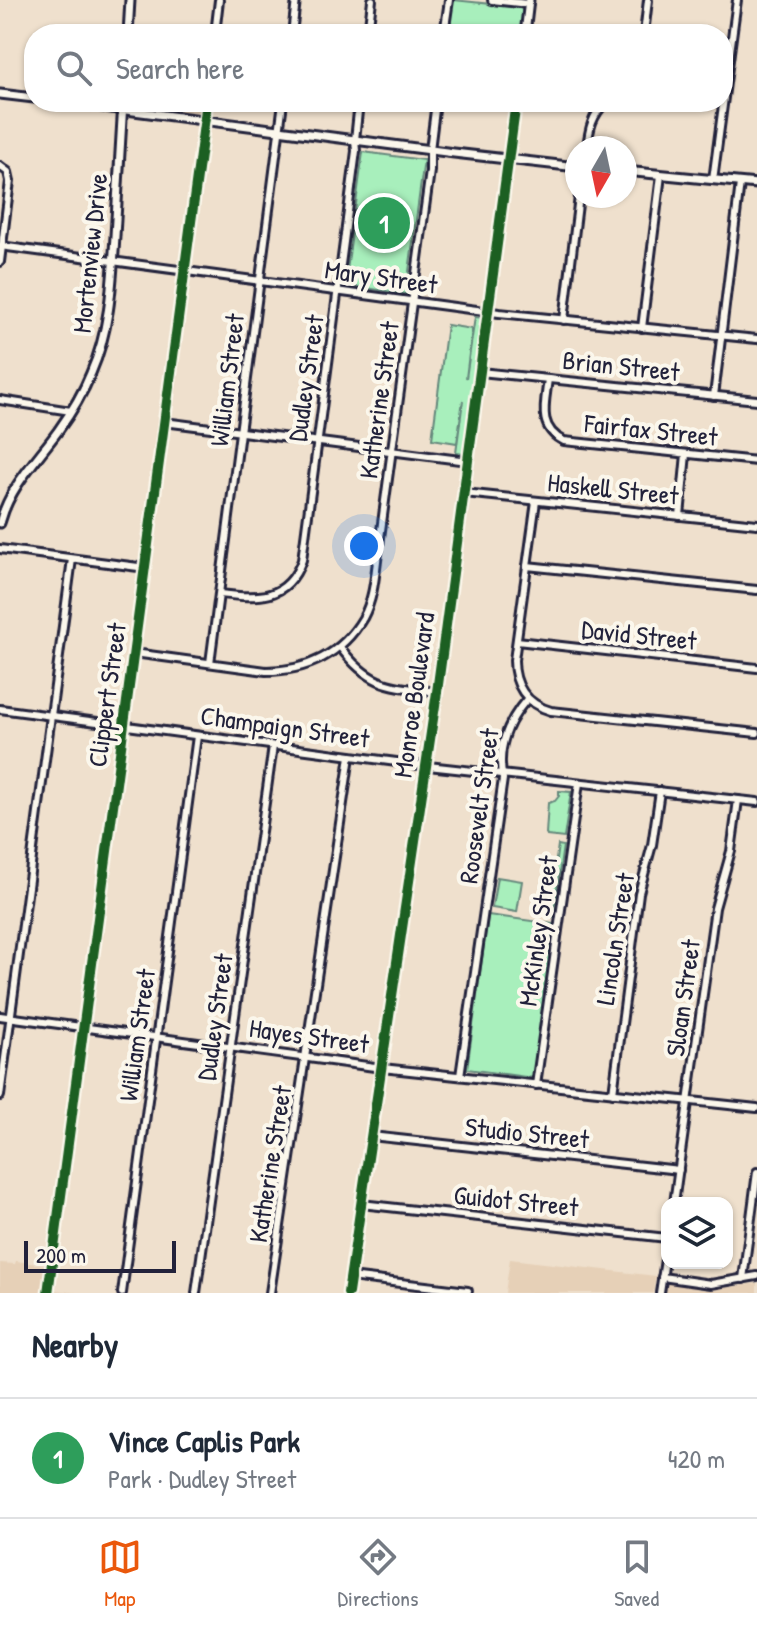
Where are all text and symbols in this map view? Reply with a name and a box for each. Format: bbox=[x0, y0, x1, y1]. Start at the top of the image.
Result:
search box bbox=[24, 24, 733, 112]
icon: search bbox=[52, 46, 96, 90]
text: Search here bbox=[116, 48, 244, 88]
north arrow bbox=[565, 136, 637, 208]
street label: Mortenview Drive bbox=[64, 171, 115, 335]
pin: 1 bbox=[358, 193, 410, 253]
street label: Mary Street bbox=[323, 251, 441, 302]
street label: William Street bbox=[201, 311, 252, 448]
street label: Dudley Street bbox=[279, 311, 332, 444]
street label: Katherine Street bbox=[350, 318, 407, 481]
street label: Brian Street bbox=[561, 342, 682, 389]
street label: Fairfax Street bbox=[582, 405, 720, 454]
street label: Haskell Street bbox=[546, 464, 681, 513]
your location bbox=[344, 526, 384, 566]
street label: Monroe Boulevard bbox=[385, 610, 442, 780]
street label: David Street bbox=[580, 611, 699, 658]
street label: Clippert Street bbox=[79, 620, 134, 769]
street label: Champaign Street bbox=[198, 697, 373, 756]
street label: Roosevelt Street bbox=[450, 725, 507, 886]
street label: McKinley Street bbox=[510, 852, 566, 1008]
street label: Lincoln Street bbox=[587, 869, 642, 1007]
street label: Sloan Street bbox=[657, 936, 708, 1059]
street label: Dudley Street bbox=[188, 950, 241, 1083]
street label: William Street bbox=[110, 965, 163, 1103]
street label: Hayes Street bbox=[247, 1010, 372, 1061]
street label: Katherine Street bbox=[240, 1082, 299, 1245]
street label: Studio Street bbox=[463, 1109, 592, 1157]
street label: Guidot Street bbox=[452, 1177, 581, 1225]
map controls bbox=[661, 1197, 733, 1269]
button: layers bbox=[661, 1197, 733, 1269]
scale bar bbox=[24, 1237, 176, 1273]
text: 200 m bbox=[36, 1240, 86, 1270]
text: Nearby bbox=[32, 1322, 118, 1368]
text: Vince Caplis Park bbox=[108, 1421, 300, 1461]
text: 1 bbox=[53, 1441, 63, 1476]
text: 420 m bbox=[668, 1441, 725, 1476]
text: Park · Dudley Street bbox=[108, 1461, 296, 1496]
tab: Map bbox=[98, 1535, 142, 1613]
tab: Directions bbox=[338, 1535, 419, 1613]
tab: Saved bbox=[614, 1535, 659, 1613]

